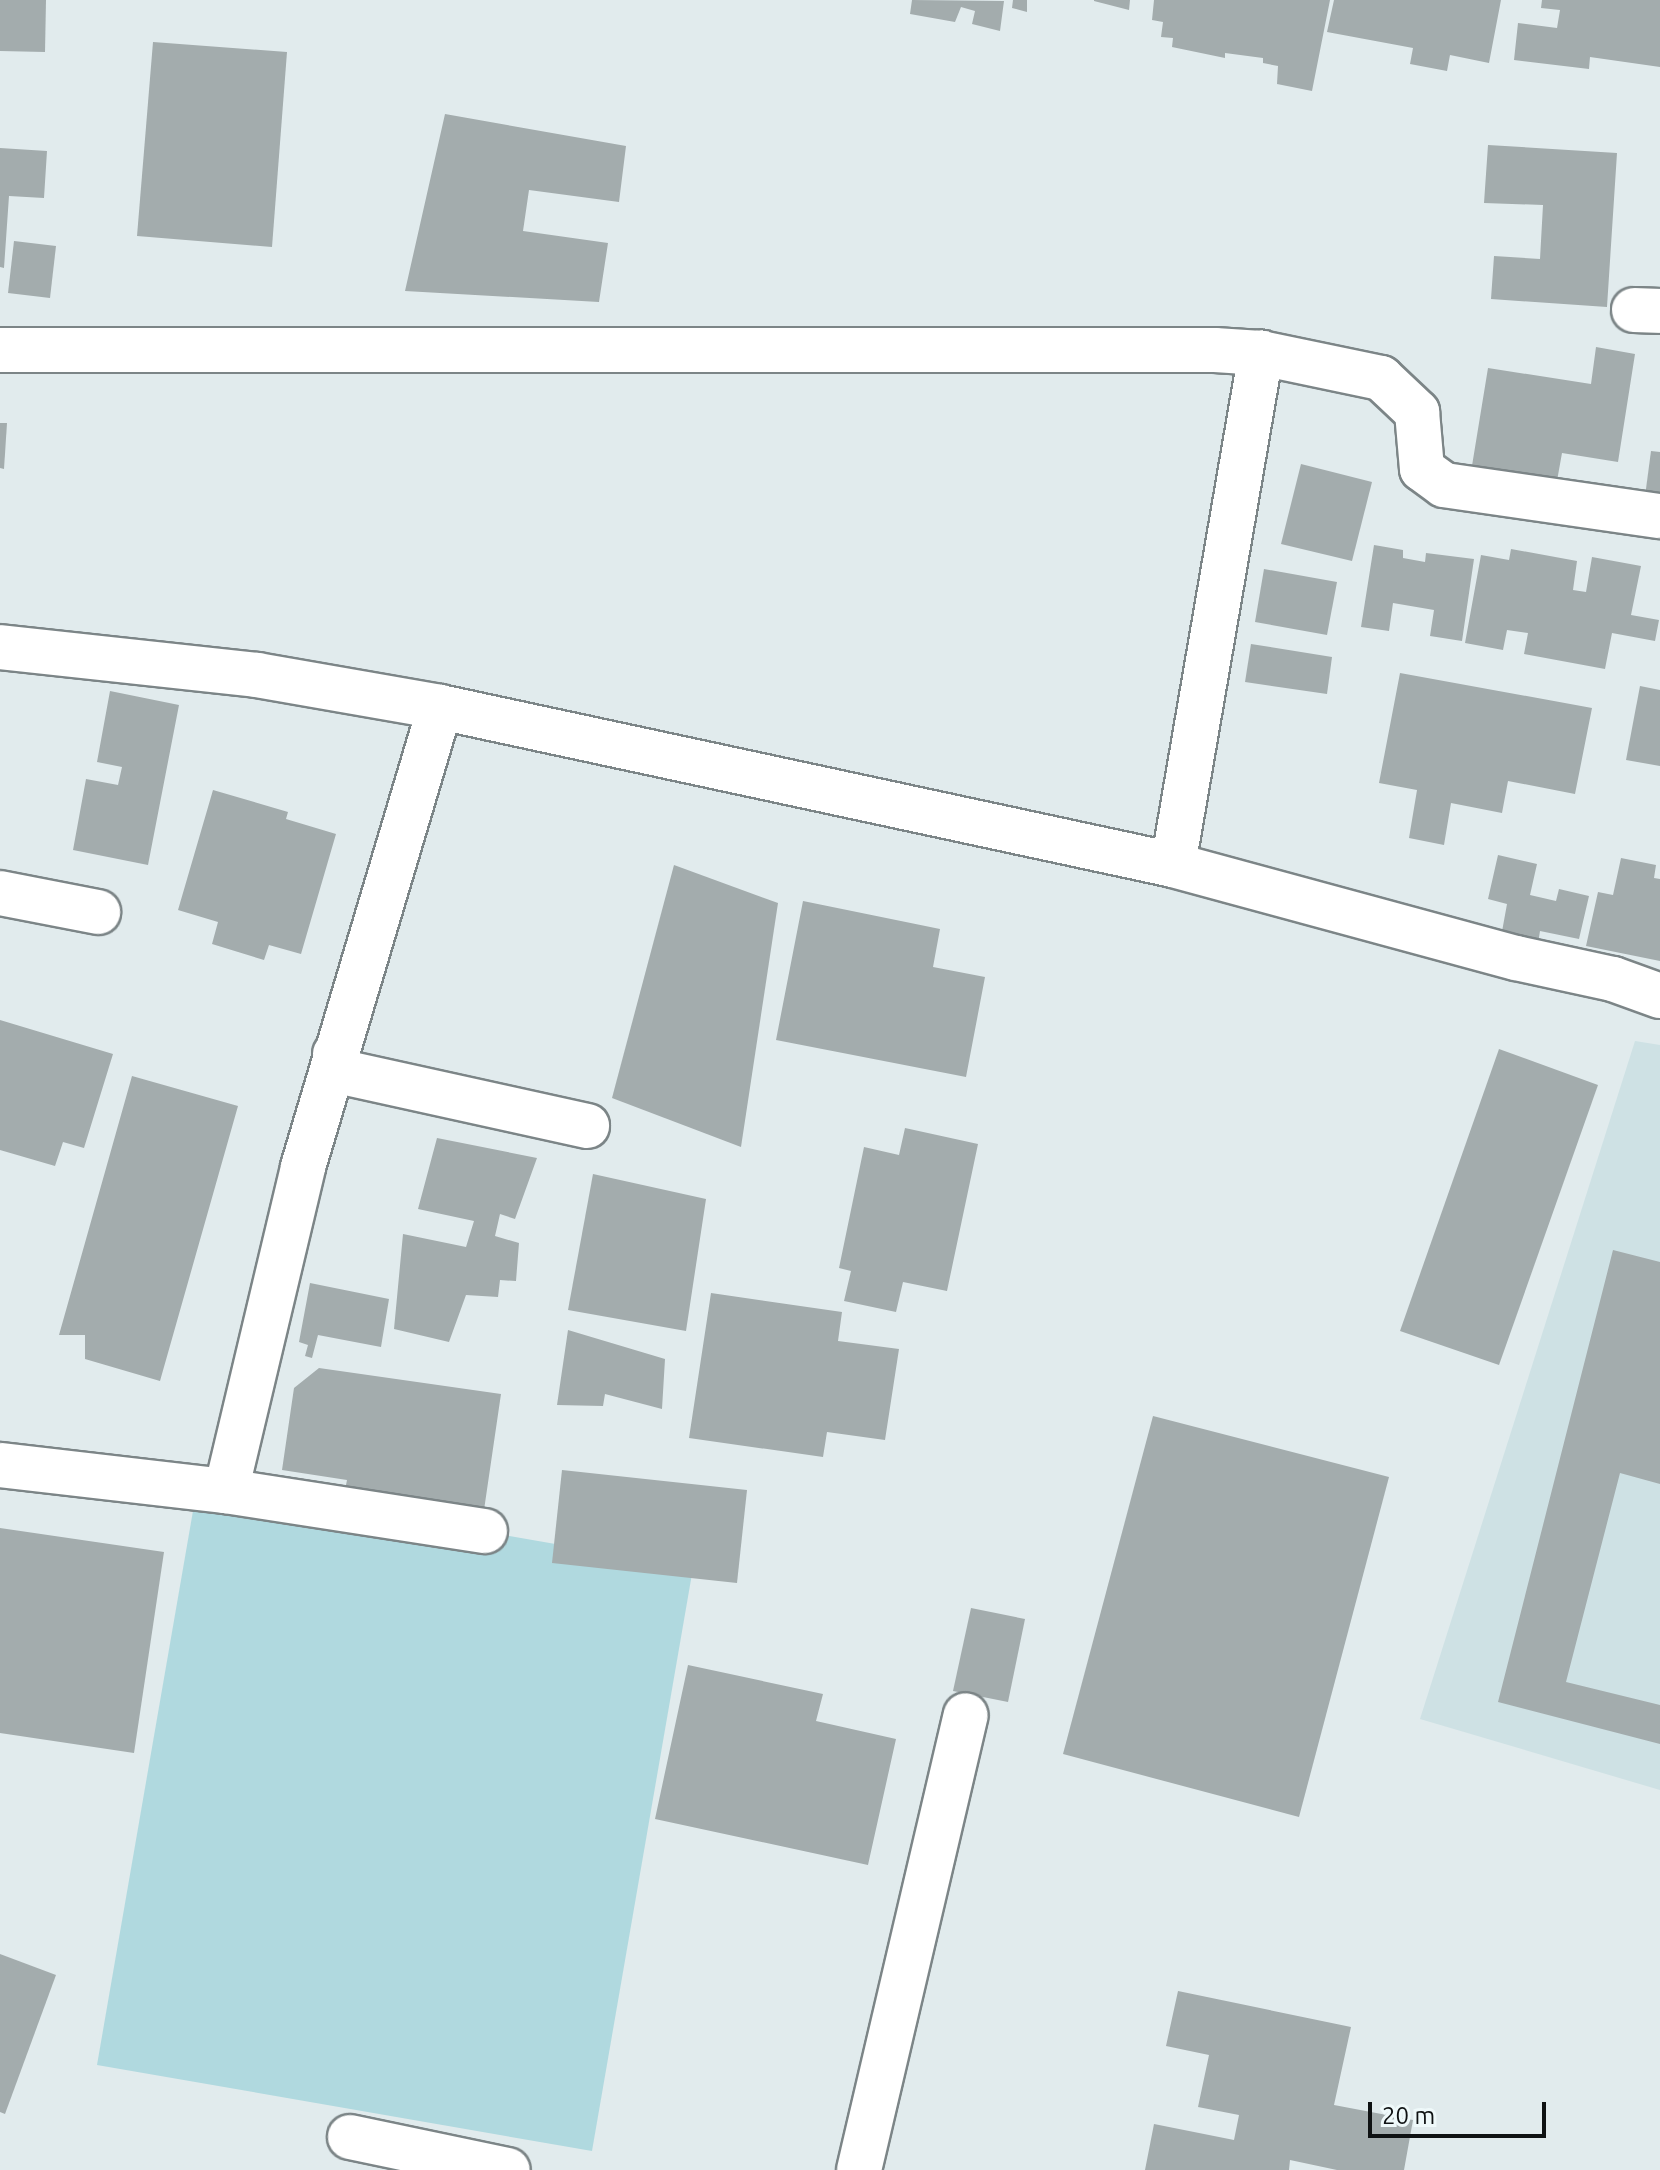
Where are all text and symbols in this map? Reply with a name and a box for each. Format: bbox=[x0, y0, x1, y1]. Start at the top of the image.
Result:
scale bar bbox=[1372, 2086, 1550, 2136]
text: 20 m bbox=[1382, 2102, 1435, 2129]

